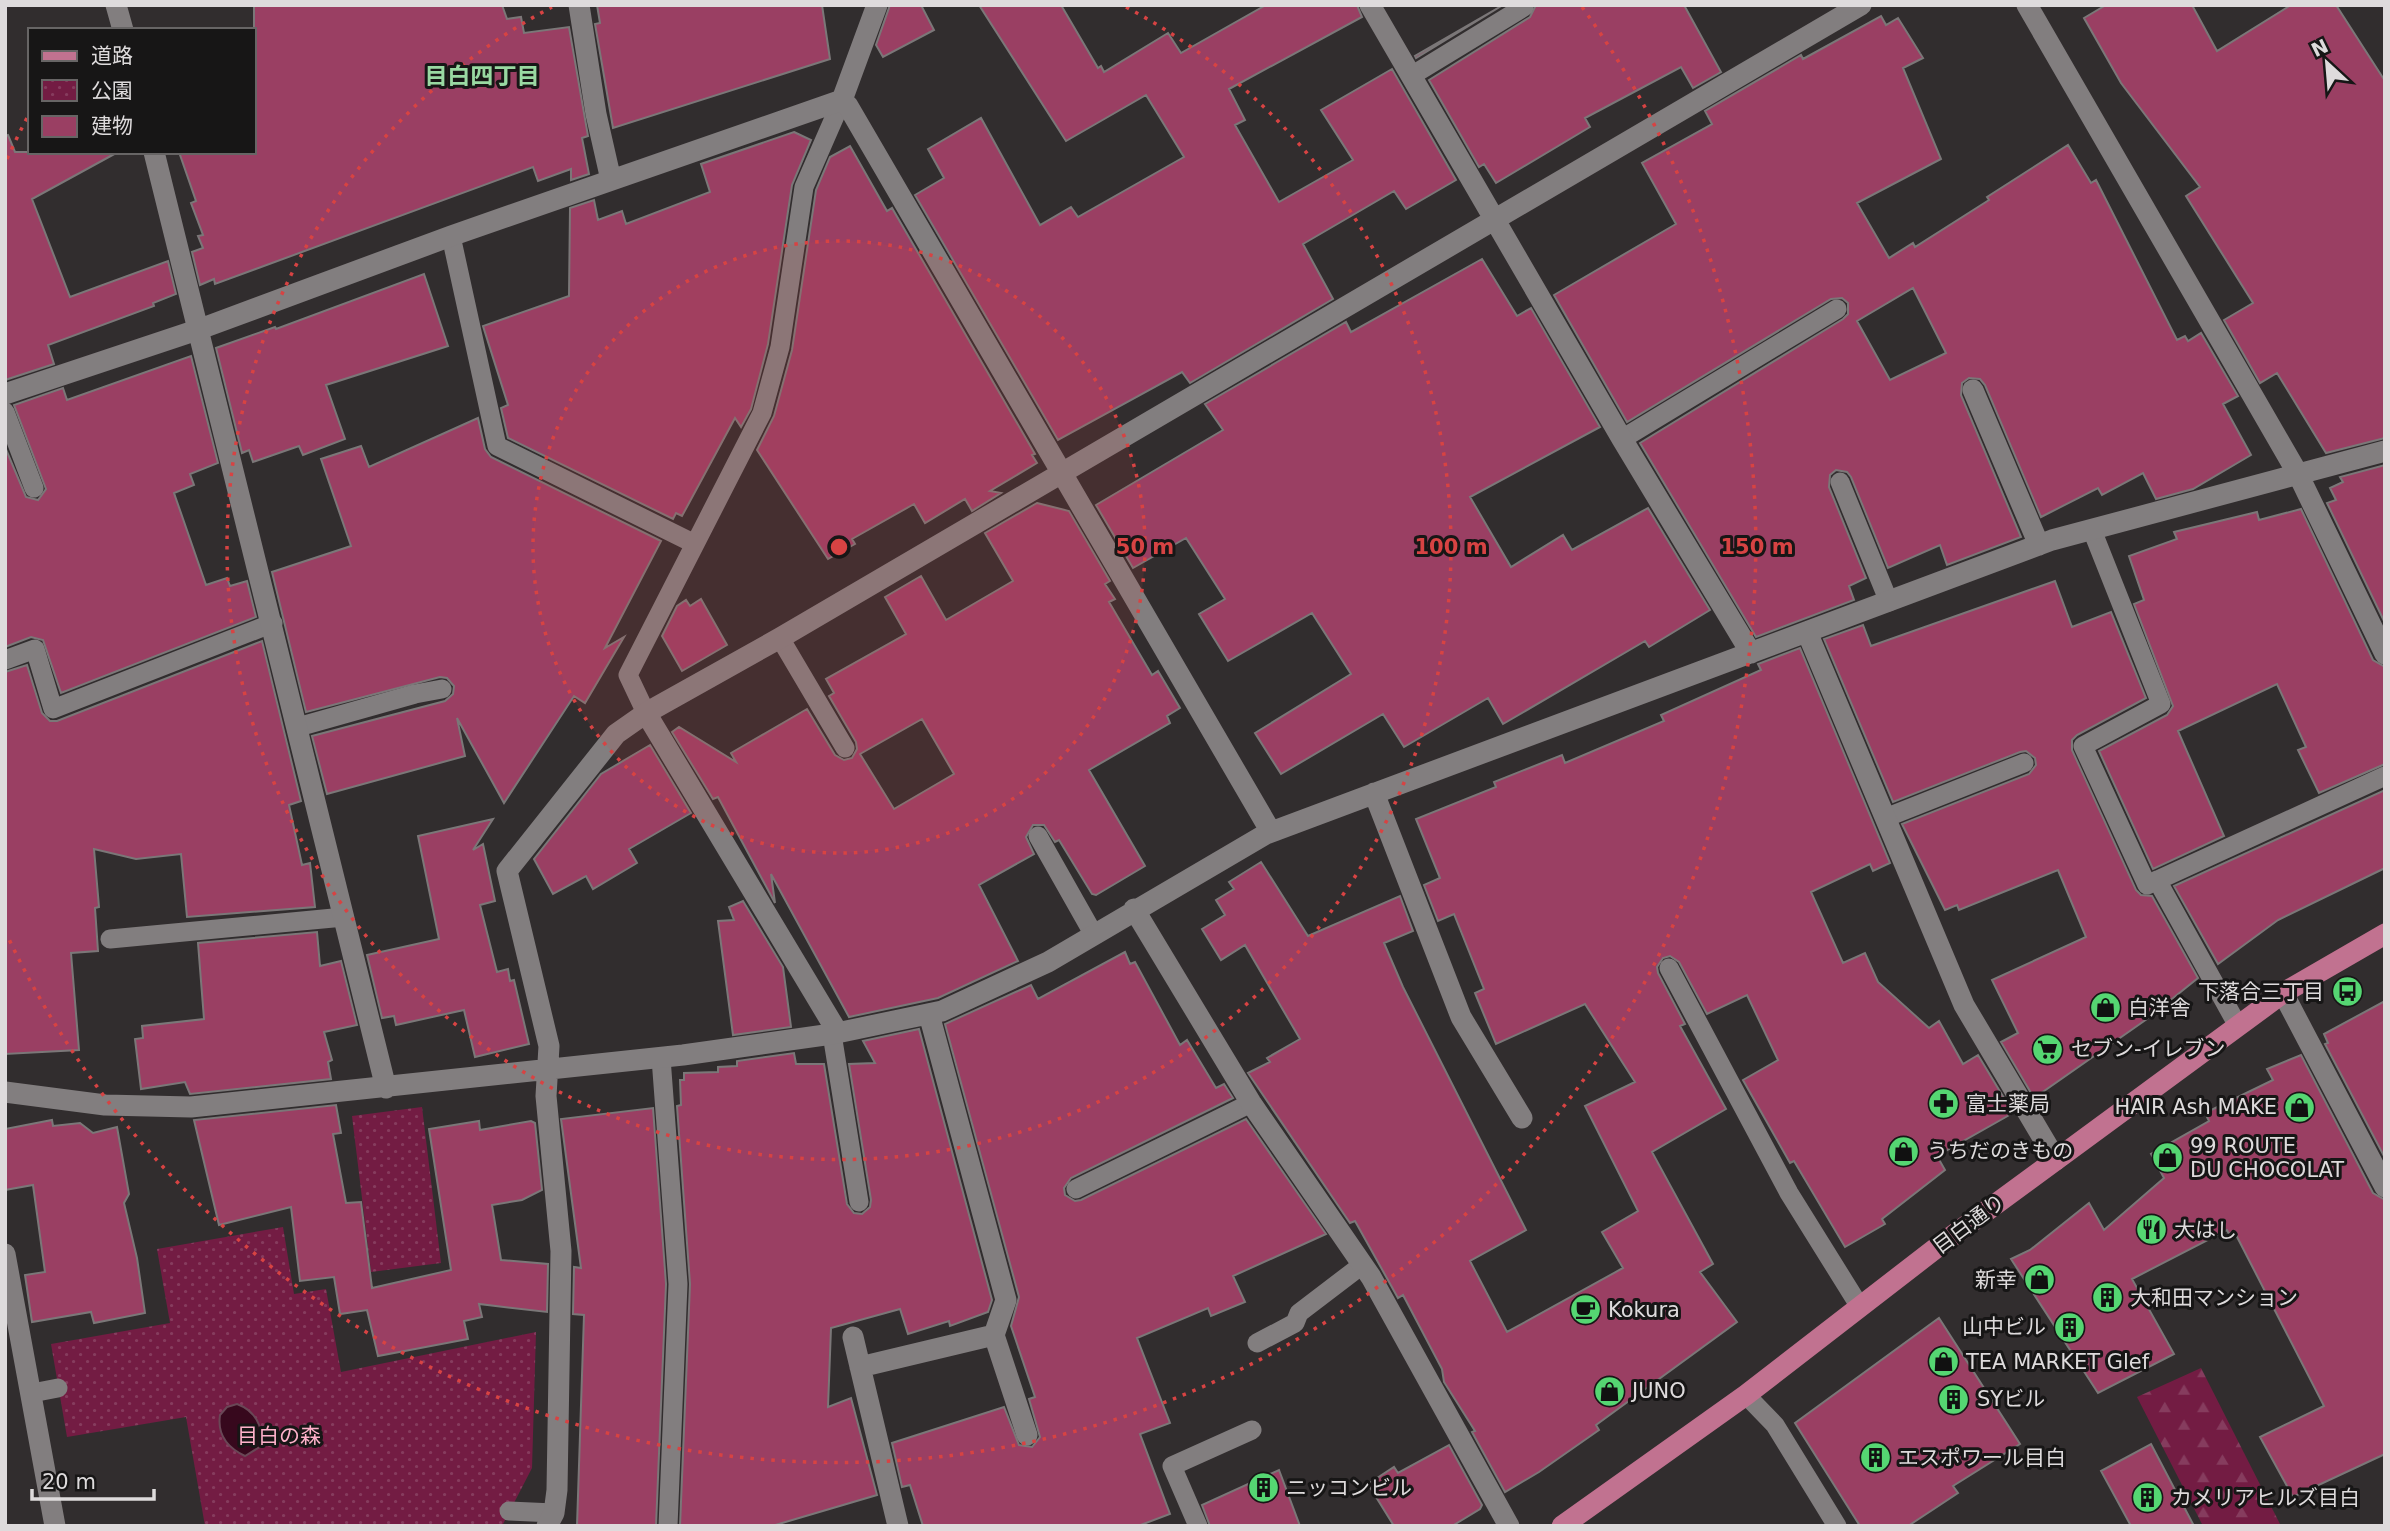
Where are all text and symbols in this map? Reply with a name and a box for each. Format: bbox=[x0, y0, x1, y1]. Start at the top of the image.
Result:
legend bbox=[28, 28, 256, 154]
north arrow bbox=[2292, 28, 2362, 98]
text: N bbox=[2308, 34, 2332, 61]
text: 道路 bbox=[91, 44, 133, 68]
district label: 目白四丁目 bbox=[425, 63, 540, 89]
text: 公園 bbox=[91, 79, 133, 103]
text: 建物 bbox=[91, 114, 133, 138]
centre of rings bbox=[827, 535, 851, 559]
text: 50 m bbox=[1116, 535, 1174, 559]
text: 100 m bbox=[1414, 535, 1488, 559]
text: 150 m bbox=[1720, 535, 1794, 559]
bus stop icon: 下落合三丁目 bbox=[2330, 975, 2364, 1009]
place label: 下落合三丁目 bbox=[2198, 980, 2324, 1004]
shop icon: 白洋舎 bbox=[2088, 991, 2122, 1025]
place label: 白洋舎 bbox=[2128, 996, 2191, 1020]
supermarket icon: セブン-イレブン bbox=[2031, 1032, 2065, 1066]
place label: セブン-イレブン bbox=[2071, 1037, 2226, 1061]
pharmacy icon: 富士薬局 bbox=[1926, 1087, 1960, 1121]
shop icon: HAIR Ash MAKE bbox=[2283, 1090, 2317, 1124]
place label: 富士薬局 bbox=[1966, 1092, 2050, 1116]
place label: HAIR Ash MAKE bbox=[2115, 1095, 2277, 1119]
shop icon: うちだのきもの bbox=[1887, 1134, 1921, 1168]
place label: 99 ROUTE DU CHOCOLAT bbox=[2190, 1134, 2344, 1182]
place label: うちだのきもの bbox=[1927, 1139, 2073, 1163]
shop icon: 99 ROUTE DU CHOCOLAT bbox=[2150, 1141, 2184, 1175]
street label: 目白通り bbox=[1928, 1189, 2010, 1259]
restaurant icon: 大はし bbox=[2134, 1213, 2168, 1247]
place label: 大はし bbox=[2174, 1218, 2237, 1242]
shop icon: 新幸 bbox=[2023, 1263, 2057, 1297]
place label: 新幸 bbox=[1975, 1268, 2017, 1292]
building icon: 大和田マンション bbox=[2090, 1281, 2124, 1315]
place label: 大和田マンション bbox=[2130, 1286, 2298, 1310]
cafe icon: Kokura bbox=[1568, 1293, 1602, 1327]
place label: Kokura bbox=[1608, 1298, 1680, 1322]
building icon: 山中ビル bbox=[2052, 1310, 2086, 1344]
place label: 山中ビル bbox=[1962, 1315, 2046, 1339]
shop icon: TEA MARKET Glef bbox=[1926, 1345, 1960, 1379]
place label: TEA MARKET Glef bbox=[1965, 1350, 2150, 1374]
shop icon: JUNO bbox=[1592, 1374, 1626, 1408]
place label: JUNO bbox=[1630, 1379, 1686, 1403]
building icon: SYビル bbox=[1937, 1382, 1971, 1416]
place label: SYビル bbox=[1977, 1387, 2045, 1411]
park label: 目白の森 bbox=[237, 1424, 321, 1448]
building icon: エスポワール目白 bbox=[1858, 1441, 1892, 1475]
place label: エスポワール目白 bbox=[1898, 1446, 2066, 1470]
scale bar bbox=[32, 1458, 154, 1502]
text: 20 m bbox=[42, 1470, 96, 1494]
building icon: ニッコンビル bbox=[1246, 1471, 1280, 1505]
place label: ニッコンビル bbox=[1286, 1476, 1412, 1500]
building icon: カメリアヒルズ目白 bbox=[2131, 1481, 2165, 1515]
place label: カメリアヒルズ目白 bbox=[2171, 1486, 2360, 1510]

